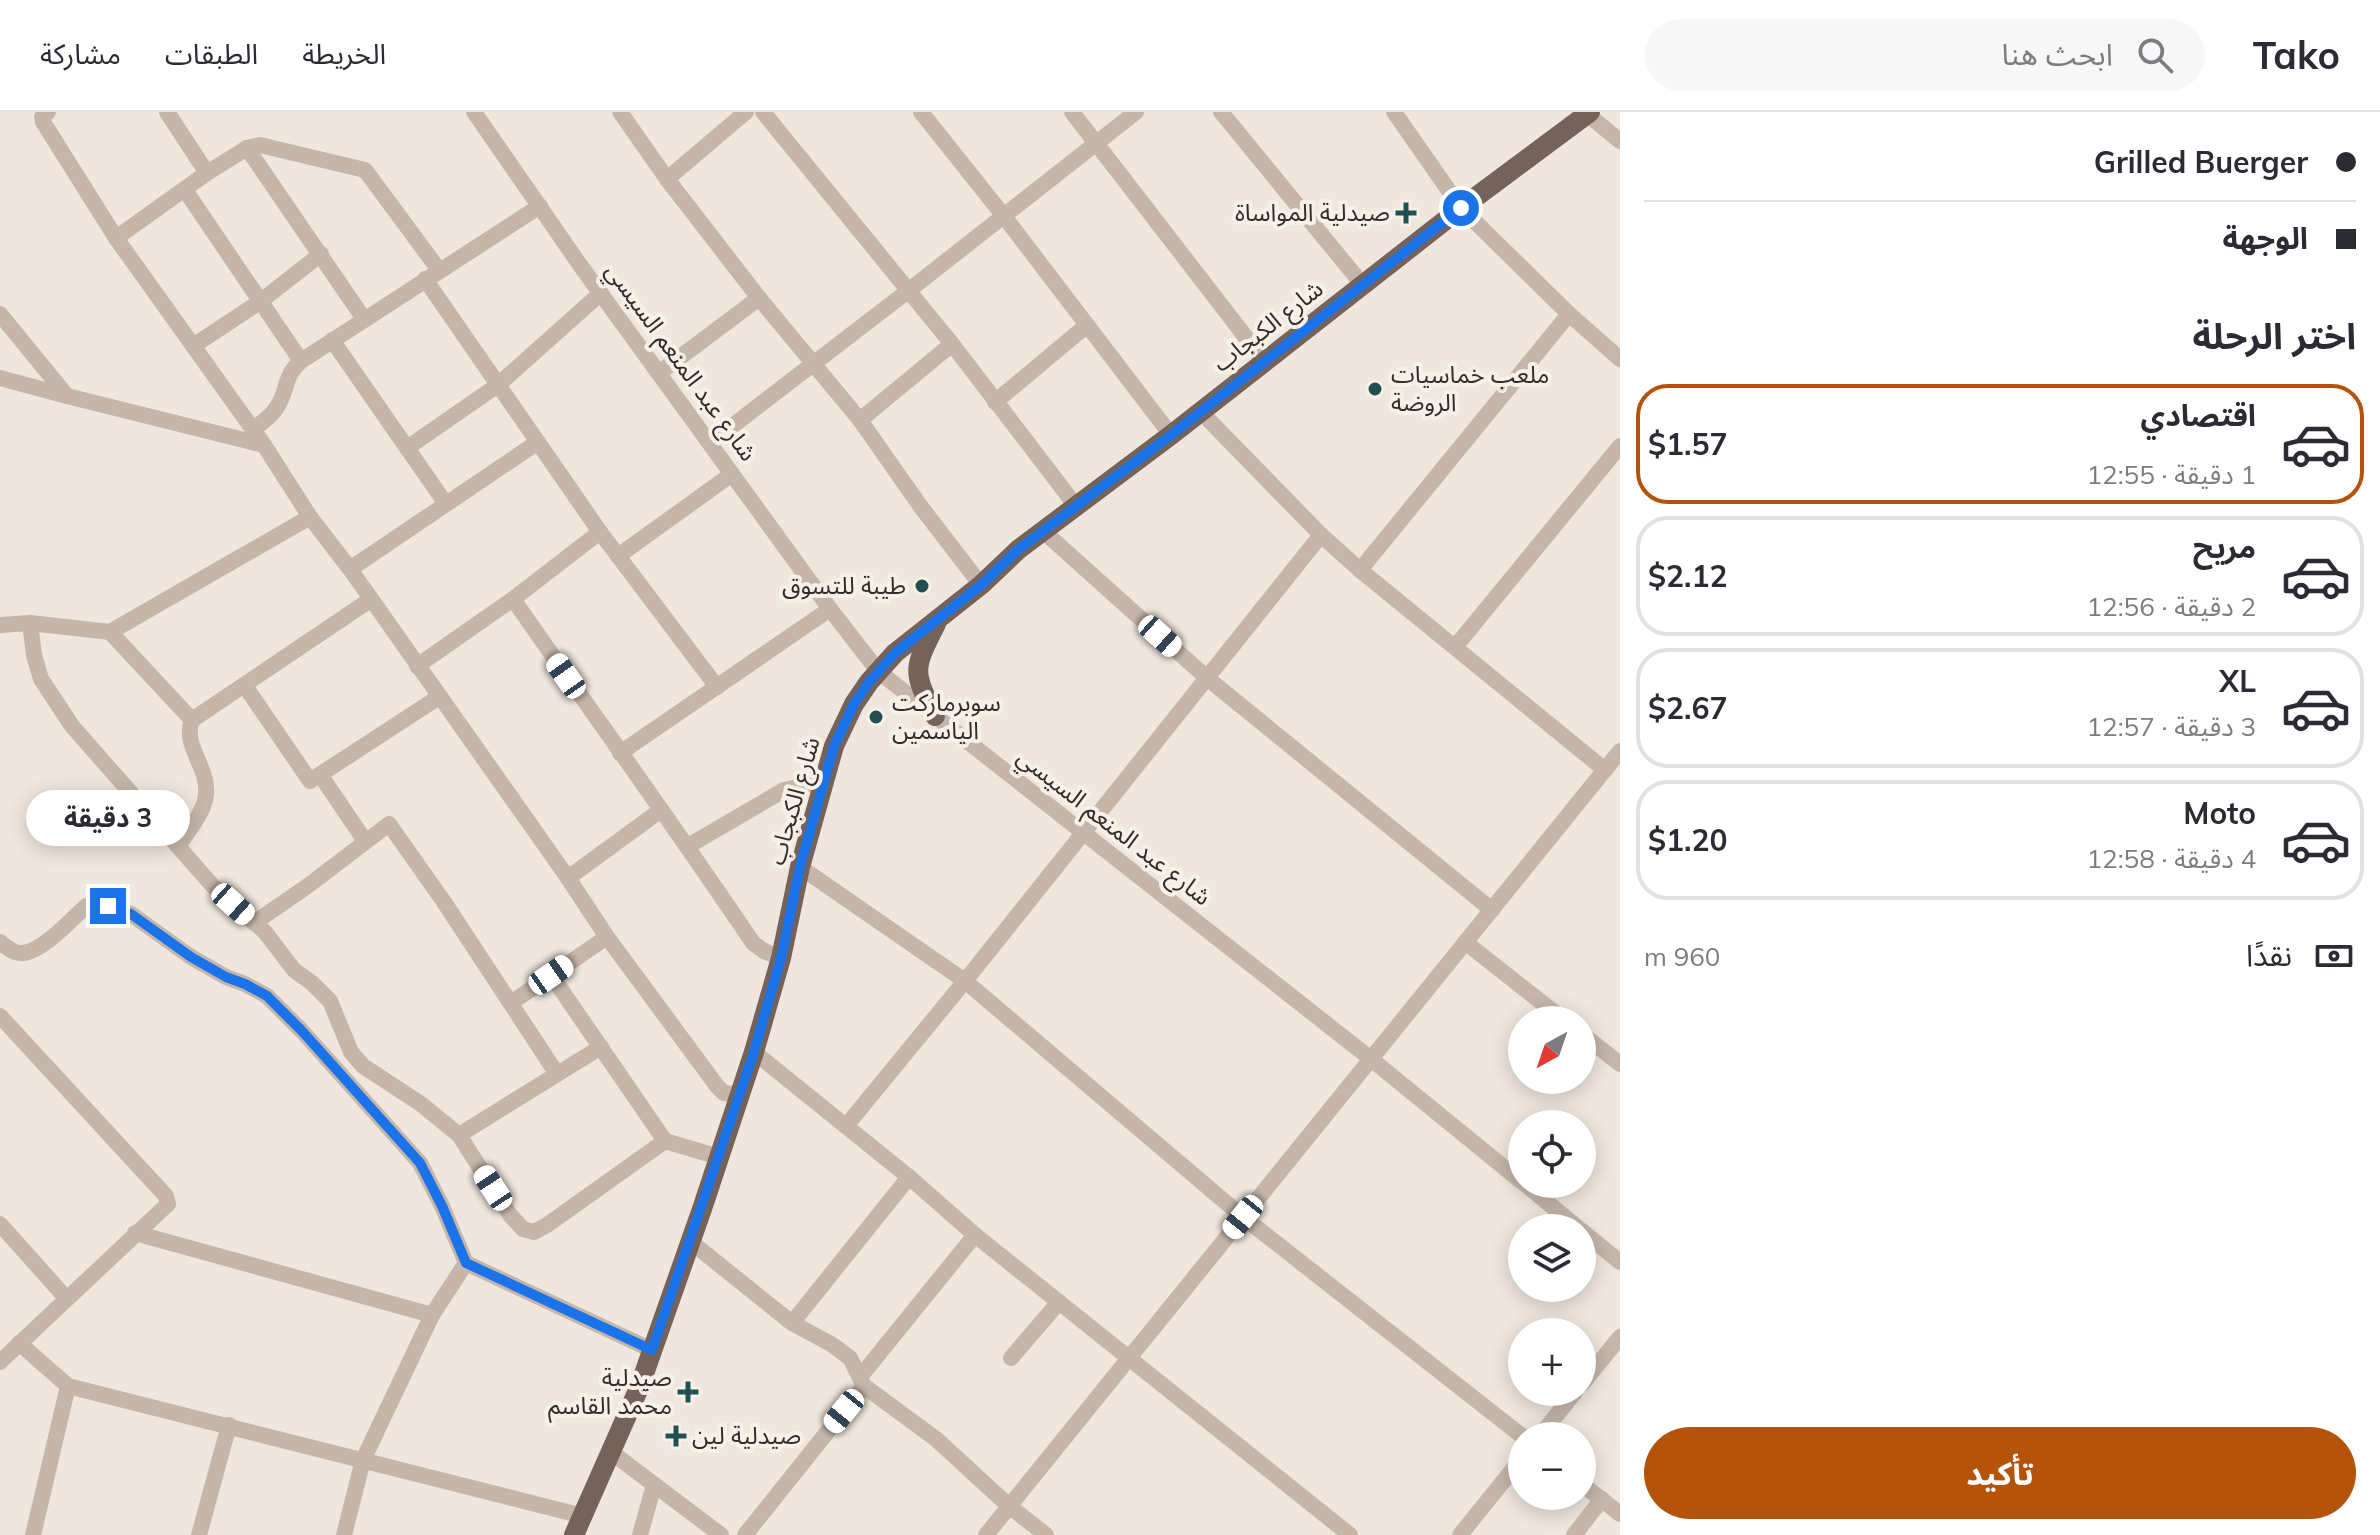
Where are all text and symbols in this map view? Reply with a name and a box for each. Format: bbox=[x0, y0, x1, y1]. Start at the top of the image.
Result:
search box bbox=[1645, 19, 2205, 91]
text: Tako bbox=[2253, 31, 2340, 79]
icon: search bbox=[2133, 33, 2177, 77]
text: ابحث هنا bbox=[2002, 35, 2113, 73]
text: مشاركة bbox=[40, 36, 121, 71]
text: الطبقات bbox=[165, 36, 258, 71]
text: الخريطة bbox=[302, 36, 386, 71]
text: Grilled Buerger bbox=[2094, 143, 2308, 181]
route start bbox=[1443, 190, 1479, 226]
place label: صيدلية المواساة bbox=[1235, 197, 1390, 227]
marker: صيدلية المواساة bbox=[1397, 204, 1415, 222]
text: الوجهة bbox=[2223, 219, 2308, 257]
street label: شارع عبد المنعم السيسي bbox=[596, 256, 764, 469]
street label: شارع الكبجاب bbox=[1206, 273, 1330, 380]
text: اختر الرحلة bbox=[2192, 313, 2356, 358]
place label: ملعب خماسيات الروضة bbox=[1391, 359, 1549, 417]
marker: ملعب خماسيات الروضة bbox=[1366, 380, 1384, 398]
text: اقتصادي bbox=[2141, 396, 2256, 434]
icon: car bbox=[2280, 408, 2352, 480]
text: $1.57 bbox=[1648, 425, 1727, 463]
text: 1 دقيقة · 12:55 bbox=[2086, 458, 2256, 491]
text: مريح bbox=[2193, 528, 2256, 566]
icon: car bbox=[2280, 540, 2352, 612]
text: $2.12 bbox=[1648, 557, 1727, 595]
place label: طيبة للتسوق bbox=[782, 570, 906, 600]
marker: طيبة للتسوق bbox=[913, 577, 931, 595]
text: 2 دقيقة · 12:56 bbox=[2086, 590, 2256, 623]
car bbox=[1134, 611, 1186, 661]
car bbox=[542, 649, 590, 703]
text: XL bbox=[2219, 662, 2256, 700]
icon: car bbox=[2280, 672, 2352, 744]
place label: سوبرماركت الياسمين bbox=[892, 687, 1001, 745]
text: $2.67 bbox=[1648, 689, 1727, 727]
marker: سوبرماركت الياسمين bbox=[867, 708, 885, 726]
text: 3 دقيقة · 12:57 bbox=[2086, 710, 2256, 743]
street label: شارع الكبجاب bbox=[760, 733, 828, 869]
street label: شارع عبد المنعم السيسي bbox=[1009, 741, 1218, 915]
callout: 3 دقيقة bbox=[26, 790, 190, 846]
text: Moto bbox=[2183, 794, 2256, 832]
text: 3 دقيقة bbox=[64, 801, 152, 834]
icon: car bbox=[2280, 804, 2352, 876]
text: $1.20 bbox=[1648, 821, 1727, 859]
text: 4 دقيقة · 12:58 bbox=[2086, 842, 2256, 875]
car bbox=[207, 879, 259, 929]
route end bbox=[90, 888, 126, 924]
icon: cash bbox=[2312, 934, 2356, 978]
text: نقدًا bbox=[2246, 936, 2292, 974]
text: 960 m bbox=[1644, 940, 1720, 973]
car bbox=[524, 951, 578, 999]
north arrow bbox=[1508, 1006, 1596, 1094]
map controls bbox=[1508, 1006, 1596, 1510]
button: locate bbox=[1508, 1110, 1596, 1198]
car bbox=[470, 1161, 516, 1215]
car bbox=[1219, 1191, 1267, 1243]
button: layers bbox=[1508, 1214, 1596, 1302]
button: + bbox=[1508, 1318, 1596, 1406]
place label: صيدلية محمد القاسم bbox=[548, 1362, 672, 1423]
marker: صيدلية محمد القاسم bbox=[679, 1383, 697, 1401]
car bbox=[820, 1385, 868, 1437]
place label: صيدلية لين bbox=[692, 1420, 801, 1450]
button: − bbox=[1508, 1422, 1596, 1510]
marker: صيدلية لين bbox=[667, 1427, 685, 1445]
button: تأكيد bbox=[1644, 1427, 2356, 1519]

